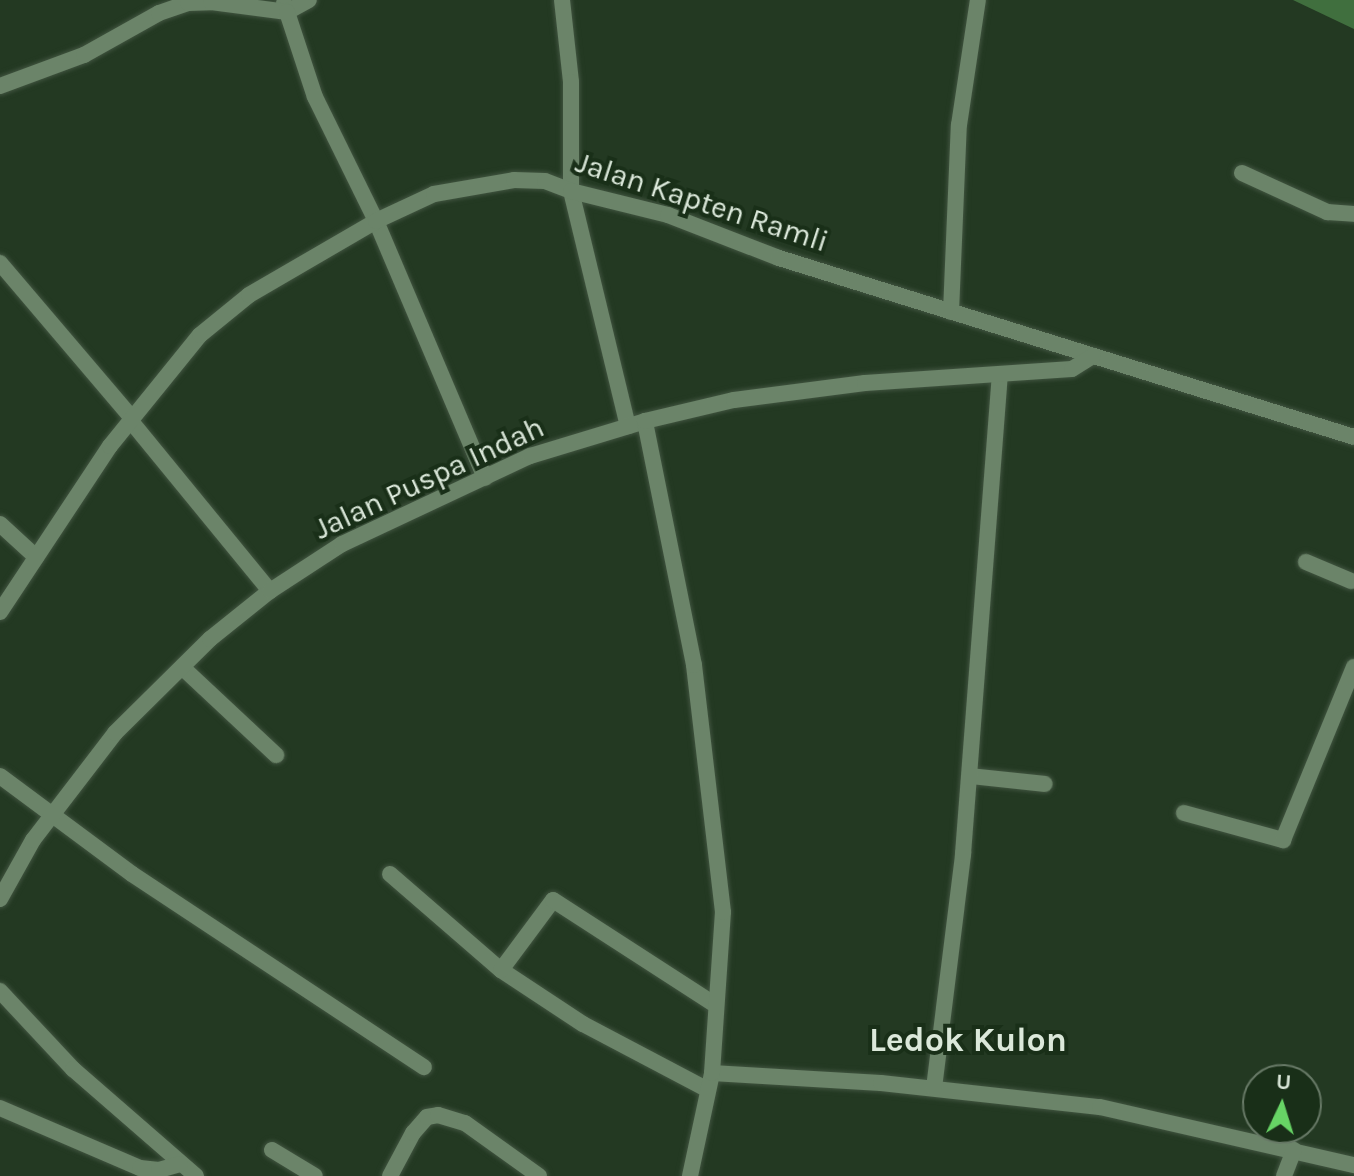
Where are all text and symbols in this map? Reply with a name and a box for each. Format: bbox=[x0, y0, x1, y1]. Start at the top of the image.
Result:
street label: Jalan Kapten Ramli bbox=[571, 144, 833, 260]
street label: Jalan Puspa Indah bbox=[308, 409, 550, 547]
district label: Ledok Kulon bbox=[869, 1021, 1067, 1061]
north arrow bbox=[1242, 1064, 1322, 1144]
text: U bbox=[1275, 1069, 1292, 1096]

